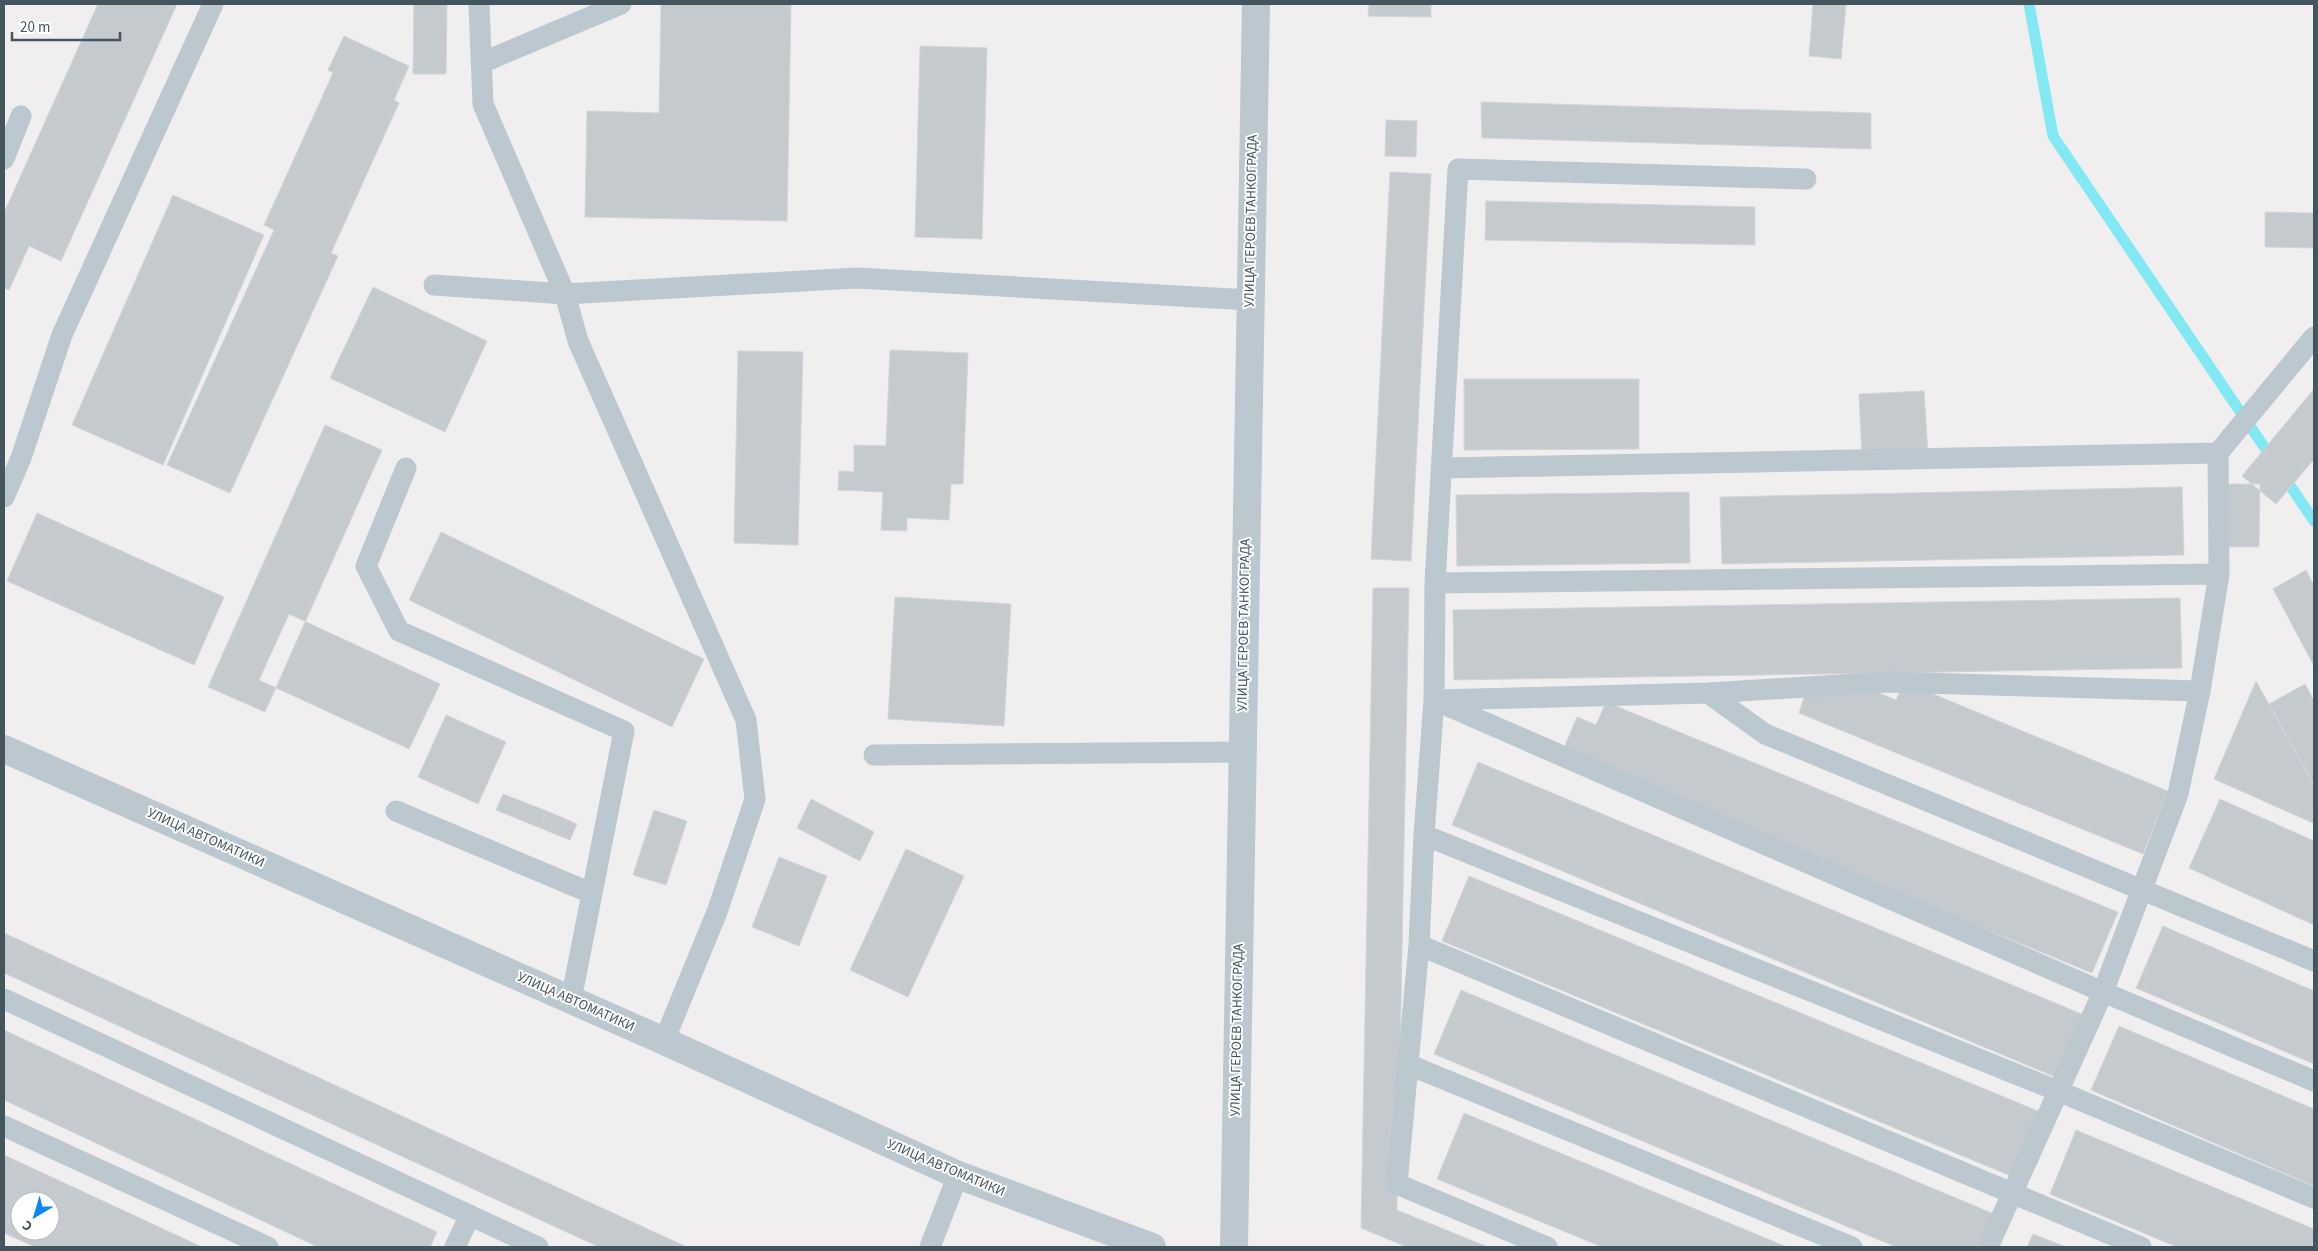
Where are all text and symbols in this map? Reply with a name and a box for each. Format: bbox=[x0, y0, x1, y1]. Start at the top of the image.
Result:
scale bar bbox=[12, 10, 120, 42]
text: 20 m bbox=[20, 17, 50, 38]
street label: УЛИЦА ГЕРОЕВ ТАНКОГРАДА bbox=[1239, 134, 1263, 308]
street label: УЛИЦА ГЕРОЕВ ТАНКОГРАДА bbox=[1232, 538, 1256, 712]
street label: УЛИЦА АВТОМАТИКИ bbox=[144, 803, 268, 873]
street label: УЛИЦА ГЕРОЕВ ТАНКОГРАДА bbox=[1225, 943, 1249, 1117]
street label: УЛИЦА АВТОМАТИКИ bbox=[514, 967, 638, 1037]
street label: УЛИЦА АВТОМАТИКИ bbox=[884, 1134, 1008, 1202]
north arrow bbox=[10, 1191, 60, 1241]
text: С bbox=[18, 1215, 37, 1236]

